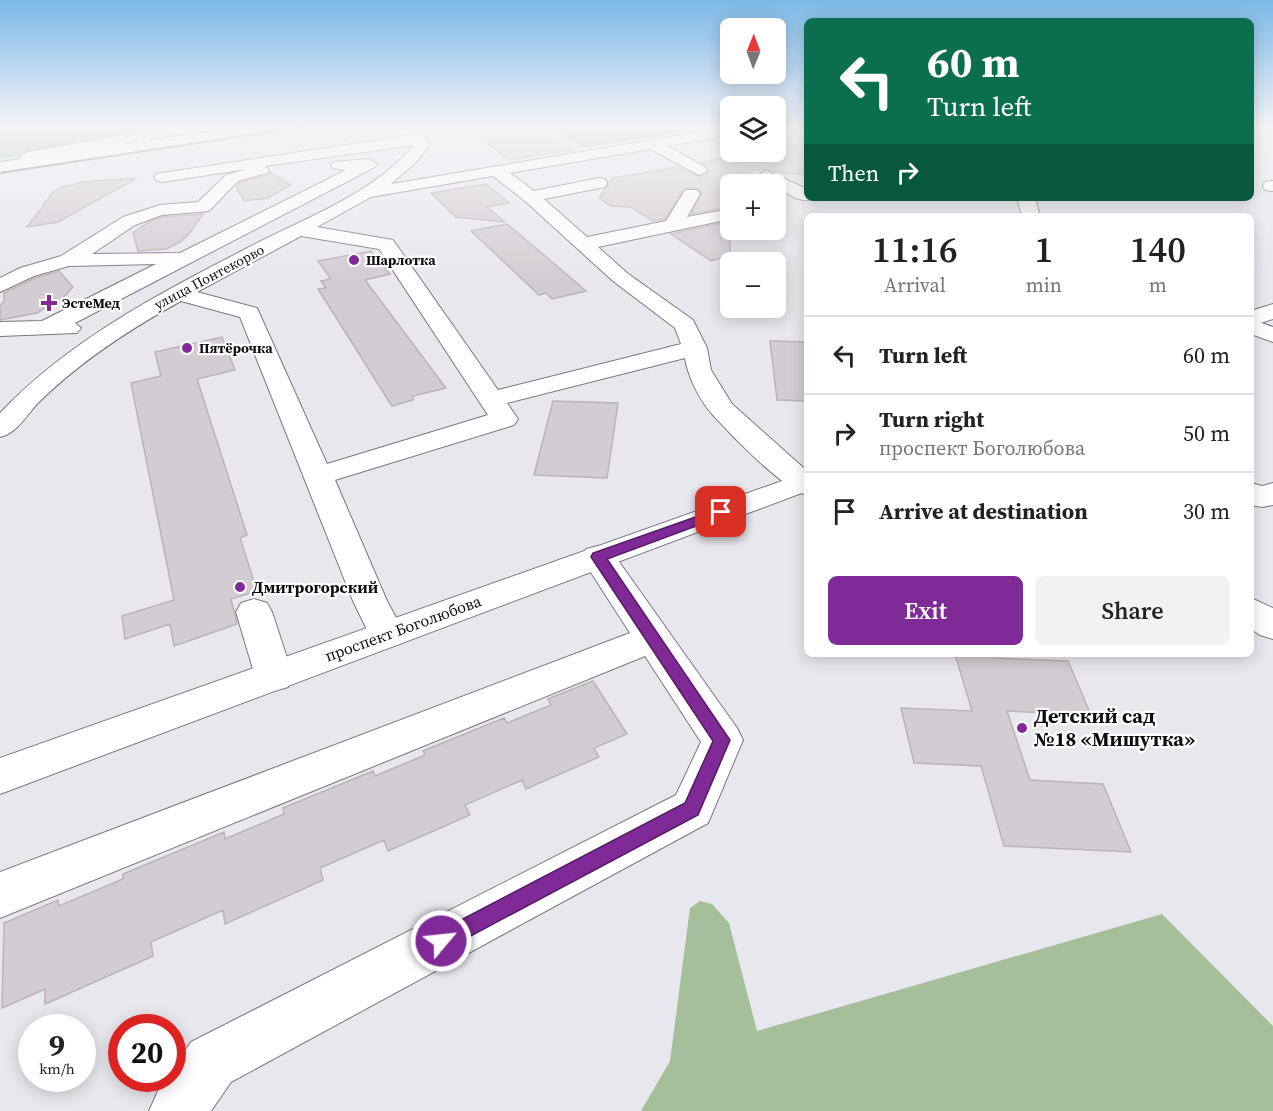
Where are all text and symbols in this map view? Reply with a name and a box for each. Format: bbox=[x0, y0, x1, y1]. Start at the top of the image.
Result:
north arrow bbox=[720, 18, 786, 84]
map controls bbox=[720, 18, 786, 318]
text: 60 m bbox=[927, 33, 1020, 91]
icon: left bbox=[828, 42, 906, 120]
text: Turn left bbox=[927, 88, 1031, 125]
button: layers bbox=[720, 96, 786, 162]
icon: right bbox=[891, 156, 924, 189]
text: Then bbox=[828, 158, 879, 188]
button: + bbox=[720, 174, 786, 240]
text: 11:16 bbox=[872, 225, 958, 274]
text: 1 bbox=[1034, 225, 1053, 274]
text: 140 bbox=[1130, 225, 1186, 274]
street label: улица Понтекорво bbox=[150, 239, 268, 315]
place label: Шарлотка bbox=[366, 250, 436, 270]
button: − bbox=[720, 252, 786, 318]
marker: Шарлотка bbox=[347, 253, 361, 267]
text: Arrival bbox=[884, 271, 946, 299]
text: min bbox=[1026, 271, 1062, 299]
text: m bbox=[1149, 271, 1167, 299]
place label: ЭстеМед bbox=[62, 293, 121, 313]
marker: ЭстеМед bbox=[40, 294, 58, 312]
place label: Пятёрочка bbox=[199, 338, 273, 358]
icon: left bbox=[828, 339, 861, 372]
text: Turn left bbox=[879, 340, 967, 370]
text: 60 m bbox=[1183, 340, 1230, 370]
marker: Пятёрочка bbox=[180, 341, 194, 355]
text: Turn right bbox=[879, 404, 984, 434]
icon: right bbox=[828, 417, 861, 450]
text: 50 m bbox=[1183, 418, 1230, 448]
text: проспект Боголюбова bbox=[879, 434, 1085, 462]
pin bbox=[695, 486, 746, 537]
icon: arrive bbox=[704, 495, 737, 528]
icon: arrive bbox=[828, 495, 861, 528]
text: Arrive at destination bbox=[879, 496, 1088, 526]
text: 30 m bbox=[1183, 496, 1230, 526]
place label: Дмитрогорский bbox=[252, 576, 379, 598]
button: Exit bbox=[828, 576, 1023, 645]
button: Share bbox=[1035, 576, 1230, 645]
marker: Дмитрогорский bbox=[233, 580, 247, 594]
street label: проспект Боголюбова bbox=[322, 589, 485, 667]
place label: Детский сад №18 «Мишутка» bbox=[1034, 702, 1195, 753]
marker: Детский сад №18 «Мишутка» bbox=[1015, 721, 1029, 735]
position arrow bbox=[409, 909, 473, 973]
speed limit sign: 20 bbox=[108, 1014, 186, 1092]
text: 9 bbox=[49, 1025, 65, 1066]
text: km/h bbox=[39, 1058, 75, 1079]

